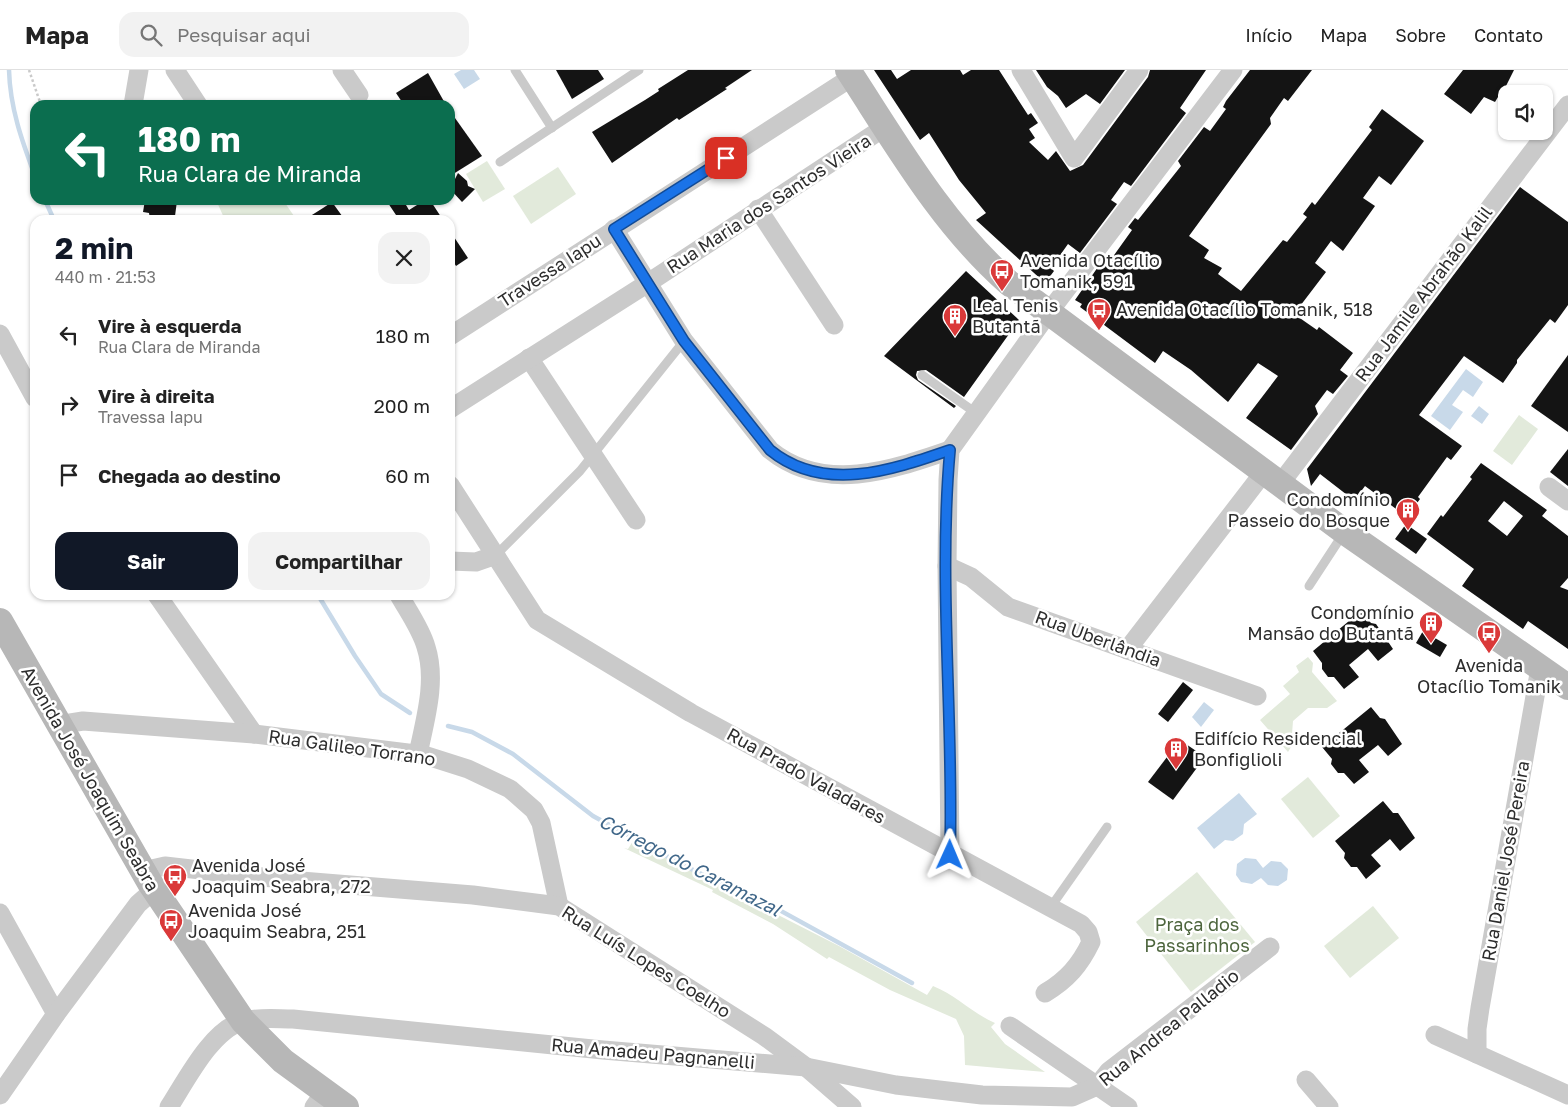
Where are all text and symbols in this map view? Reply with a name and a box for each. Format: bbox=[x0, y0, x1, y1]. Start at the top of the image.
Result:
search box bbox=[119, 12, 469, 57]
text: Mapa bbox=[25, 20, 89, 49]
icon: search bbox=[137, 21, 165, 49]
text: Pesquisar aqui bbox=[177, 23, 311, 46]
text: Início bbox=[1245, 24, 1292, 46]
text: Mapa bbox=[1320, 24, 1367, 46]
text: Sobre bbox=[1395, 24, 1446, 46]
text: Contato bbox=[1474, 24, 1543, 46]
map controls bbox=[1498, 85, 1553, 140]
button: sound bbox=[1498, 85, 1553, 140]
text: 180 m bbox=[138, 118, 241, 160]
icon: left bbox=[55, 120, 120, 185]
street label: Rua Maria dos Santos Vieira bbox=[662, 129, 875, 278]
pin bbox=[705, 137, 747, 179]
icon: arrive bbox=[712, 144, 740, 172]
text: Rua Clara de Miranda bbox=[138, 160, 361, 187]
street label: Rua Jamile Abrahão Kalil bbox=[1350, 201, 1497, 386]
street label: Travessa Iapu bbox=[494, 229, 605, 311]
text: 2 min bbox=[55, 230, 133, 266]
button: close bbox=[378, 232, 430, 284]
place label: Avenida Otacílio Tomanik, 591 bbox=[1020, 249, 1160, 292]
bus stop icon: Avenida Otacílio Tomanik, 591 bbox=[989, 258, 1015, 292]
text: 440 m · 21:53 bbox=[55, 267, 156, 287]
place label: Leal Tenis Butantã bbox=[972, 294, 1058, 337]
bus stop icon: Avenida Otacílio Tomanik, 518 bbox=[1086, 297, 1112, 331]
place label: Avenida Otacílio Tomanik, 518 bbox=[1116, 298, 1373, 320]
building icon: Leal Tenis Butantã bbox=[942, 303, 968, 337]
text: Vire à esquerda bbox=[98, 314, 241, 337]
icon: left bbox=[55, 321, 83, 349]
text: 180 m bbox=[376, 324, 430, 347]
text: Rua Clara de Miranda bbox=[98, 337, 260, 357]
text: Vire à direita bbox=[98, 384, 215, 407]
icon: right bbox=[55, 391, 83, 419]
text: 200 m bbox=[374, 394, 430, 417]
text: Travessa Iapu bbox=[98, 407, 203, 427]
icon: arrive bbox=[55, 461, 83, 489]
text: Chegada ao destino bbox=[98, 464, 281, 487]
text: 60 m bbox=[385, 464, 430, 487]
place label: Condomínio Passeio do Bosque bbox=[1227, 488, 1390, 531]
building icon: Condomínio Passeio do Bosque bbox=[1395, 497, 1421, 531]
button: Sair bbox=[55, 532, 238, 590]
button: Compartilhar bbox=[248, 532, 430, 590]
place label: Condomínio Mansão do Butantã bbox=[1247, 601, 1414, 644]
street label: Rua Uberlândia bbox=[1032, 605, 1164, 671]
building icon: Condomínio Mansão do Butantã bbox=[1418, 610, 1444, 644]
bus stop icon: Avenida Otacílio Tomanik bbox=[1476, 620, 1502, 654]
place label: Avenida Otacílio Tomanik bbox=[1417, 654, 1561, 697]
street label: Avenida José Joaquim Seabra bbox=[17, 662, 165, 895]
street label: Rua Prado Valadares bbox=[723, 722, 890, 828]
street label: Rua Galileo Torrano bbox=[267, 724, 437, 770]
place label: Edifício Residencial Bonfiglioli bbox=[1194, 727, 1362, 770]
building icon: Edifício Residencial Bonfiglioli bbox=[1163, 736, 1189, 770]
street label: Rua Daniel José Pereira bbox=[1477, 759, 1533, 963]
water label: Córrego do Caramazal bbox=[595, 809, 786, 921]
position arrow bbox=[923, 828, 975, 880]
place label: Avenida José Joaquim Seabra, 272 bbox=[192, 854, 371, 897]
bus stop icon: Avenida José Joaquim Seabra, 272 bbox=[162, 863, 188, 897]
place label: Avenida José Joaquim Seabra, 251 bbox=[188, 899, 366, 942]
street label: Rua Luís Lopes Coelho bbox=[558, 900, 735, 1022]
bus stop icon: Avenida José Joaquim Seabra, 251 bbox=[158, 908, 184, 942]
park label: Praça dos Passarinhos bbox=[1144, 913, 1250, 956]
street label: Rua Andrea Palladio bbox=[1094, 964, 1243, 1090]
street label: Rua Amadeu Pagnanelli bbox=[550, 1033, 756, 1073]

